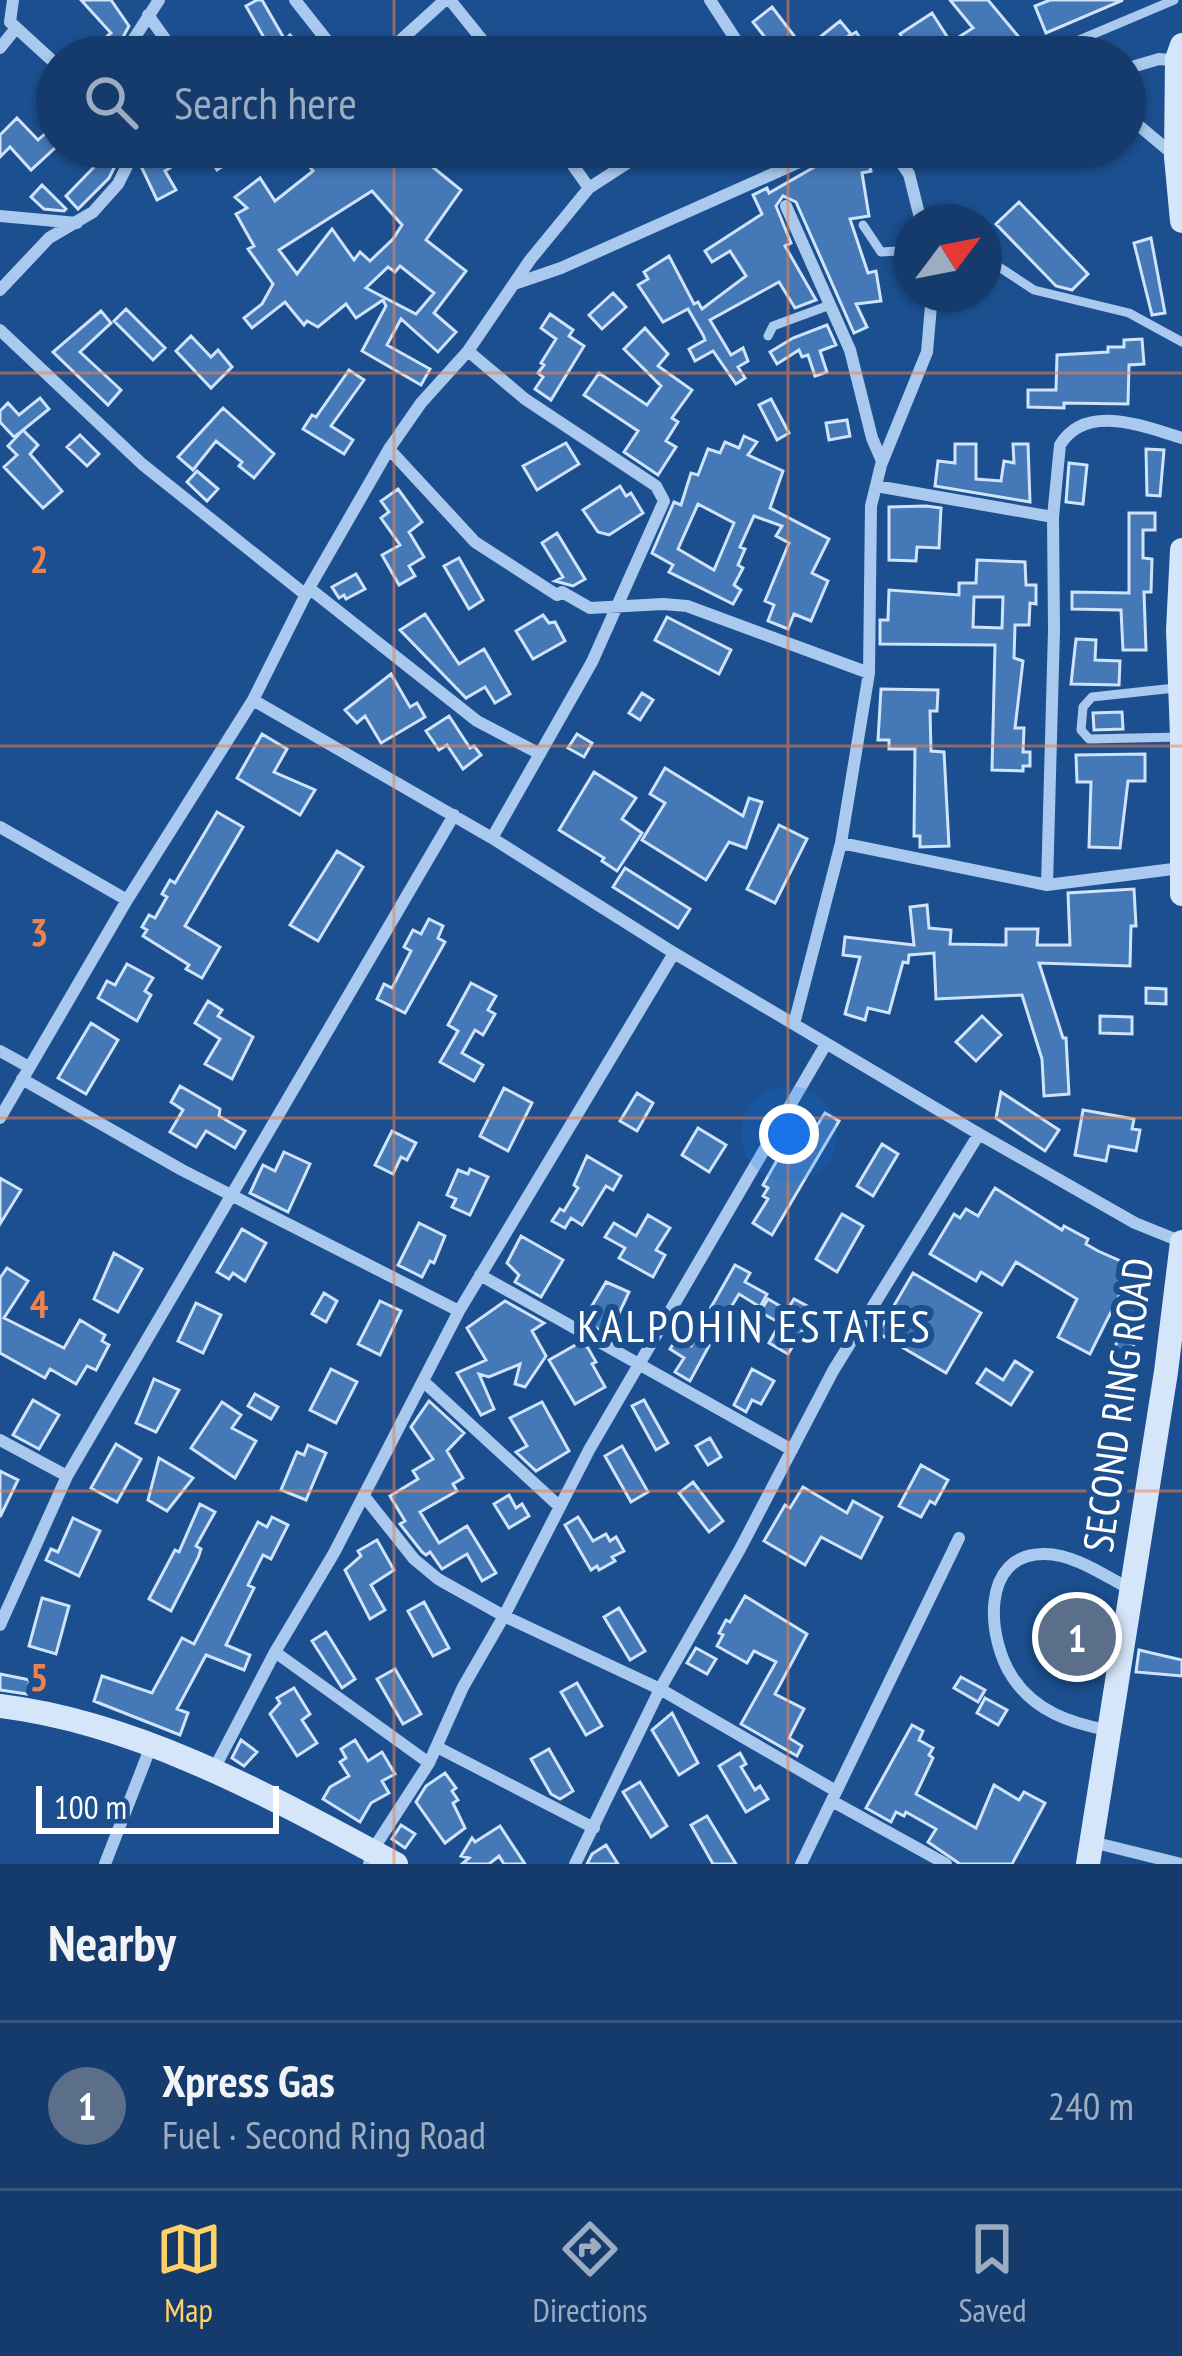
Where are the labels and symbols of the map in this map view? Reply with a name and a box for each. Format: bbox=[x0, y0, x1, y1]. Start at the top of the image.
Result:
north arrow bbox=[894, 204, 1002, 312]
text: 2 bbox=[30, 533, 48, 584]
text: 3 bbox=[30, 906, 48, 957]
your location bbox=[759, 1104, 819, 1164]
street label: SECOND RING ROAD bbox=[1070, 1254, 1165, 1555]
text: 4 bbox=[30, 1278, 49, 1329]
district label: KALPOHIN ESTATES bbox=[577, 1296, 933, 1354]
pin: 1 bbox=[1038, 1592, 1116, 1682]
text: 5 bbox=[30, 1651, 48, 1702]
scale bar bbox=[36, 1780, 279, 1833]

